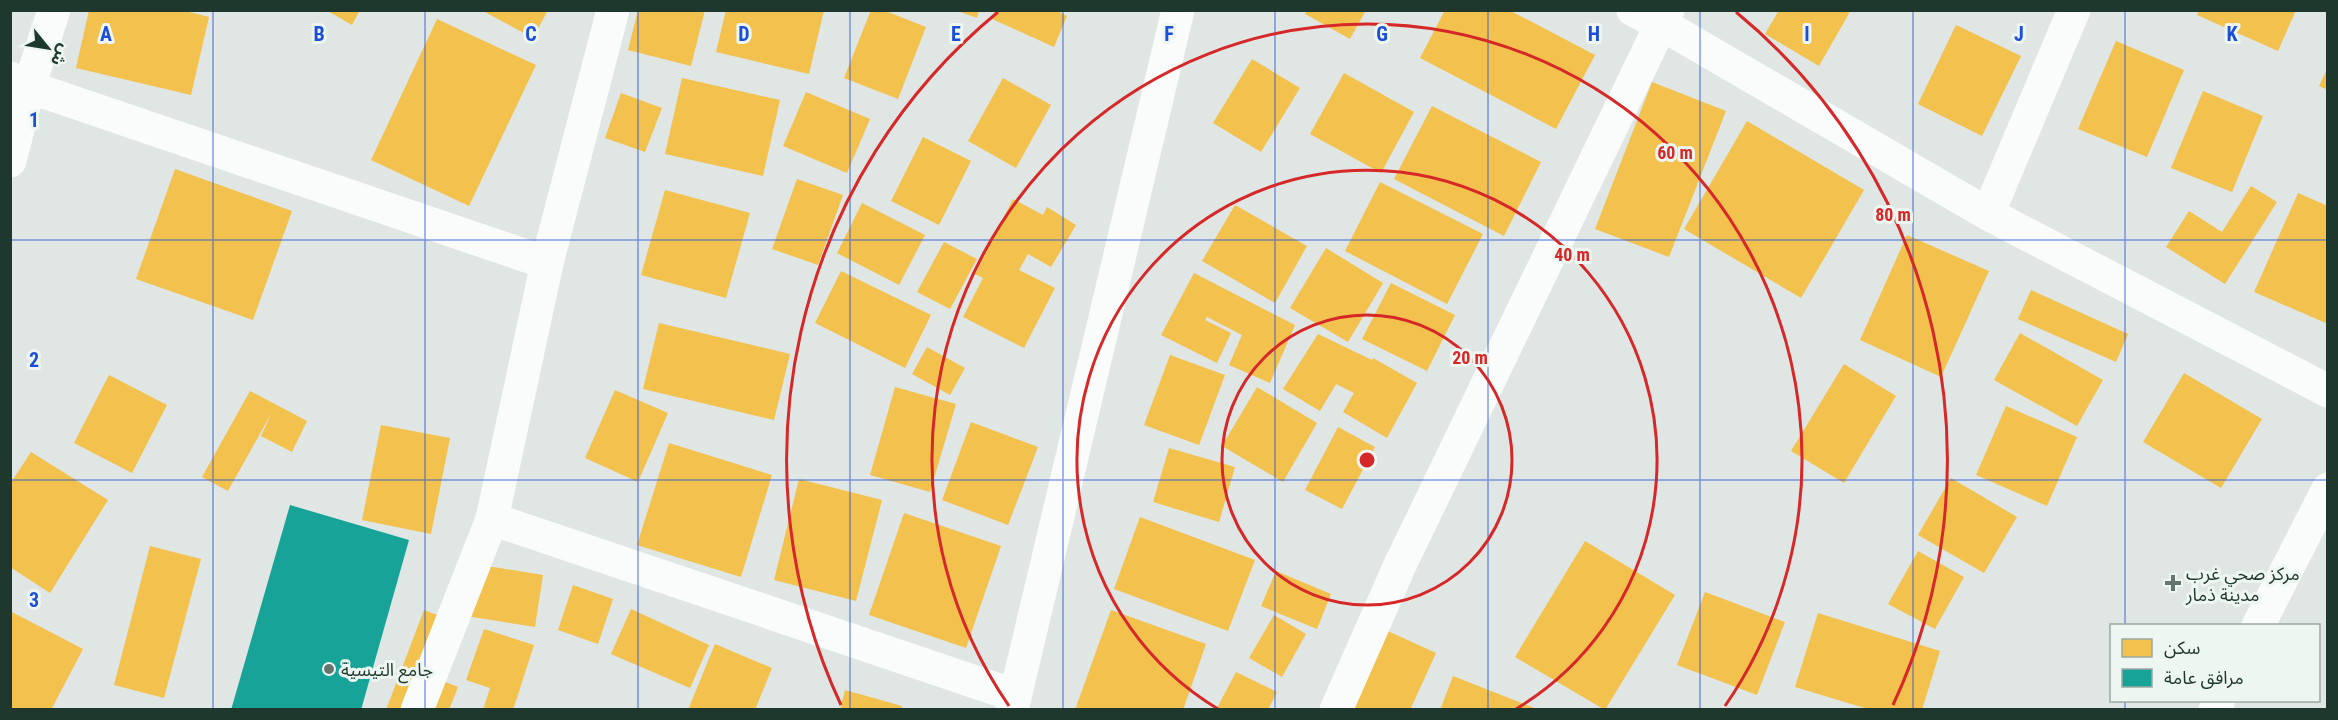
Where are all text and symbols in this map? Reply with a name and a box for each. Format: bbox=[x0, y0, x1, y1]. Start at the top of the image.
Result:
north arrow bbox=[18, 18, 78, 78]
text: A bbox=[100, 22, 112, 46]
text: B bbox=[313, 22, 325, 46]
text: C bbox=[525, 22, 537, 46]
text: D bbox=[738, 22, 750, 46]
text: E bbox=[951, 22, 961, 46]
text: F bbox=[1164, 22, 1174, 46]
text: G bbox=[1376, 22, 1388, 46]
text: H bbox=[1588, 22, 1600, 46]
text: I bbox=[1804, 22, 1810, 46]
text: J bbox=[2014, 22, 2024, 46]
text: K bbox=[2226, 22, 2238, 46]
text: ش bbox=[47, 41, 74, 70]
text: 1 bbox=[29, 108, 39, 132]
text: 60 m bbox=[1657, 142, 1693, 163]
text: 80 m bbox=[1875, 204, 1911, 225]
text: 40 m bbox=[1554, 244, 1590, 265]
text: 20 m bbox=[1452, 347, 1488, 368]
text: 2 bbox=[29, 348, 39, 372]
centre of rings bbox=[1357, 450, 1377, 470]
place label: مركز صحي غرب مدينة ذمار bbox=[2185, 563, 2300, 606]
marker: مركز صحي غرب مدينة ذمار bbox=[2164, 574, 2182, 592]
text: 3 bbox=[29, 588, 39, 612]
legend bbox=[2110, 624, 2320, 702]
text: سكن bbox=[2164, 637, 2200, 659]
place label: جامع التيسية bbox=[341, 659, 433, 684]
marker: جامع التيسية bbox=[322, 662, 336, 676]
text: مرافق عامة bbox=[2164, 667, 2244, 689]

